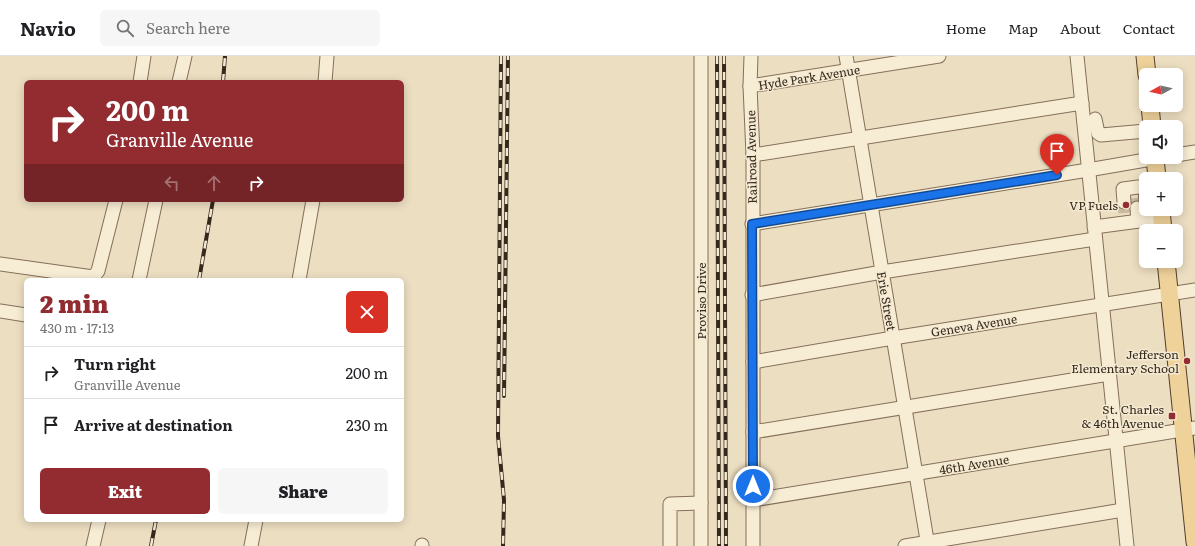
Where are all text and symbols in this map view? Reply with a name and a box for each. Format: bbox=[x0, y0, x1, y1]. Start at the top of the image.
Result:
search box bbox=[100, 10, 380, 46]
text: Navio bbox=[20, 14, 76, 42]
text: Search here bbox=[146, 16, 230, 39]
icon: search bbox=[114, 17, 136, 39]
text: Home bbox=[946, 18, 986, 38]
text: Map bbox=[1008, 18, 1038, 38]
text: About bbox=[1060, 18, 1101, 38]
text: Contact bbox=[1123, 18, 1175, 38]
street label: Hyde Park Avenue bbox=[757, 60, 861, 94]
north arrow bbox=[1139, 68, 1183, 112]
map controls bbox=[1139, 68, 1183, 268]
text: 200 m bbox=[106, 88, 189, 130]
icon: right bbox=[40, 96, 92, 148]
street label: Railroad Avenue bbox=[741, 110, 761, 204]
button: sound bbox=[1139, 120, 1183, 164]
text: Granville Avenue bbox=[106, 126, 253, 153]
pin bbox=[1040, 134, 1074, 175]
icon: arrive bbox=[1046, 140, 1068, 162]
icon: left bbox=[161, 172, 183, 194]
icon: ahead bbox=[203, 172, 225, 194]
icon: right bbox=[245, 172, 267, 194]
button: + bbox=[1139, 172, 1183, 216]
place label: VP Fuels bbox=[1069, 196, 1119, 214]
marker: VP Fuels bbox=[1121, 200, 1131, 210]
button: − bbox=[1139, 224, 1183, 268]
street label: Proviso Drive bbox=[692, 262, 710, 340]
street label: Erie Street bbox=[873, 270, 901, 332]
text: 2 min bbox=[40, 285, 109, 320]
button: close bbox=[346, 291, 388, 333]
street label: Geneva Avenue bbox=[930, 309, 1018, 341]
text: 430 m · 17:13 bbox=[40, 318, 114, 337]
place label: Jefferson Elementary School bbox=[1071, 345, 1179, 377]
text: Turn right bbox=[74, 352, 156, 375]
marker: Jefferson Elementary School bbox=[1182, 356, 1192, 366]
text: 200 m bbox=[346, 361, 388, 384]
icon: right bbox=[40, 362, 62, 384]
text: Granville Avenue bbox=[74, 375, 180, 394]
place label: St. Charles & 46th Avenue bbox=[1081, 400, 1165, 432]
marker: St. Charles & 46th Avenue bbox=[1167, 411, 1177, 421]
text: Arrive at destination bbox=[74, 413, 233, 436]
text: 230 m bbox=[346, 413, 388, 436]
icon: arrive bbox=[40, 414, 62, 436]
street label: 46th Avenue bbox=[938, 450, 1010, 478]
position arrow bbox=[732, 465, 774, 507]
button: Exit bbox=[40, 468, 210, 514]
button: Share bbox=[218, 468, 388, 514]

